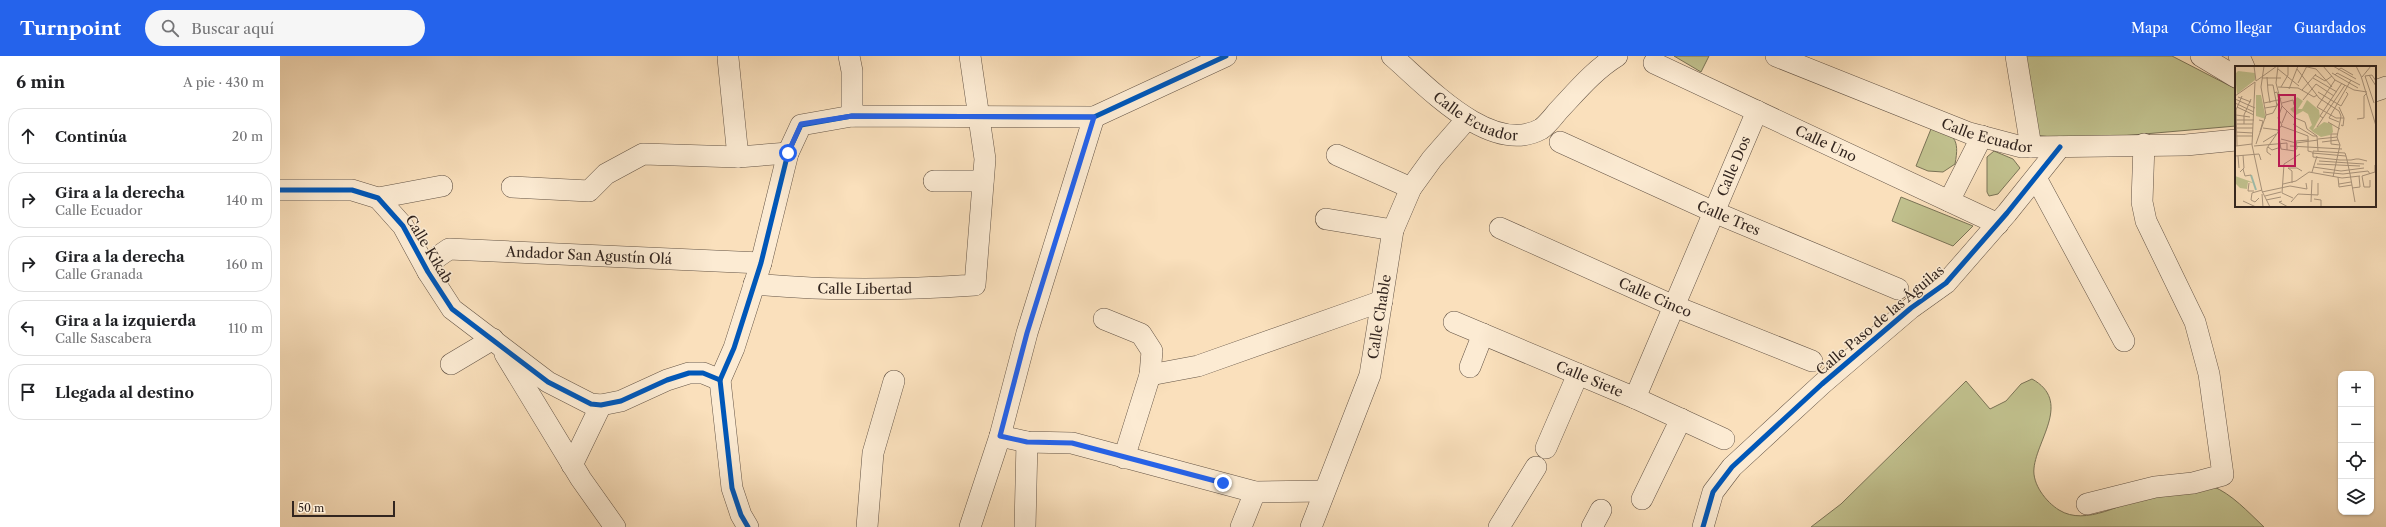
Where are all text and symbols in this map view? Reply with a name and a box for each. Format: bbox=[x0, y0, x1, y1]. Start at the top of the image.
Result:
search box bbox=[145, 10, 425, 46]
text: Turnpoint bbox=[20, 17, 121, 40]
icon: search bbox=[159, 17, 181, 39]
text: Buscar aquí bbox=[191, 19, 274, 38]
text: Mapa bbox=[2131, 19, 2168, 37]
text: Cómo llegar bbox=[2190, 19, 2272, 37]
text: Guardados bbox=[2294, 19, 2366, 37]
inset map bbox=[2235, 66, 2376, 207]
text: 6 min bbox=[16, 72, 65, 92]
text: A pie · 430 m bbox=[183, 74, 264, 90]
street label: Calle Ecuador bbox=[1429, 88, 1518, 144]
street label: Calle Ecuador bbox=[1939, 114, 2033, 156]
street label: Calle Uno bbox=[1792, 121, 1860, 166]
icon: ahead bbox=[17, 125, 39, 147]
text: Continúa bbox=[55, 127, 127, 146]
text: 20 m bbox=[232, 128, 263, 144]
street label: Calle Dos bbox=[1713, 133, 1754, 199]
route start bbox=[779, 144, 797, 162]
text: Gira a la derecha bbox=[55, 183, 185, 202]
icon: right bbox=[17, 189, 39, 211]
text: 140 m bbox=[226, 192, 263, 208]
street label: Calle Tres bbox=[1694, 196, 1763, 239]
text: Calle Ecuador bbox=[55, 202, 142, 218]
street label: Calle Kikab bbox=[401, 211, 457, 287]
street label: Andador San Agustín Olá bbox=[504, 243, 673, 268]
text: Gira a la derecha bbox=[55, 247, 185, 266]
icon: right bbox=[17, 253, 39, 275]
text: 160 m bbox=[226, 256, 263, 272]
street label: Calle Paso de las Águilas bbox=[1812, 261, 1948, 379]
text: Calle Granada bbox=[55, 266, 143, 282]
street label: Calle Chable bbox=[1364, 273, 1395, 360]
street label: Calle Cinco bbox=[1616, 273, 1694, 321]
street label: Calle Libertad bbox=[817, 279, 913, 298]
text: Gira a la izquierda bbox=[55, 311, 196, 330]
icon: left bbox=[17, 317, 39, 339]
text: 110 m bbox=[228, 320, 263, 336]
text: Calle Sascabera bbox=[55, 330, 152, 346]
street label: Calle Siete bbox=[1553, 357, 1626, 401]
map controls bbox=[2338, 371, 2374, 515]
button: + bbox=[2338, 371, 2374, 407]
icon: arrive bbox=[17, 381, 39, 403]
text: Llegada al destino bbox=[55, 383, 194, 402]
button: − bbox=[2338, 407, 2374, 443]
button: locate bbox=[2338, 443, 2374, 479]
route end bbox=[1214, 474, 1232, 492]
button: layers bbox=[2338, 479, 2374, 515]
scale bar bbox=[292, 499, 395, 518]
text: 50 m bbox=[298, 501, 324, 515]

